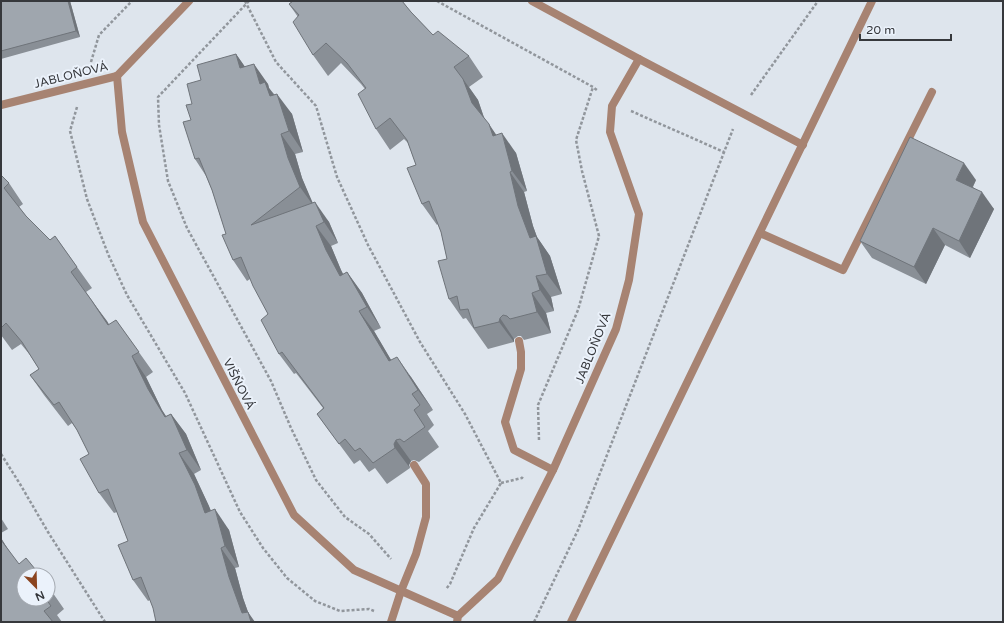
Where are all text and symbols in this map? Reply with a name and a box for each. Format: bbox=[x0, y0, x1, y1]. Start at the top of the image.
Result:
scale bar bbox=[860, 16, 951, 42]
text: 20 m bbox=[866, 23, 895, 37]
street label: JABLOŇOVÁ bbox=[33, 59, 109, 91]
street label: JABLOŇOVÁ bbox=[572, 310, 614, 386]
street label: VIŠŇOVÁ bbox=[220, 356, 258, 412]
north arrow bbox=[16, 567, 56, 607]
text: N bbox=[33, 588, 46, 603]

